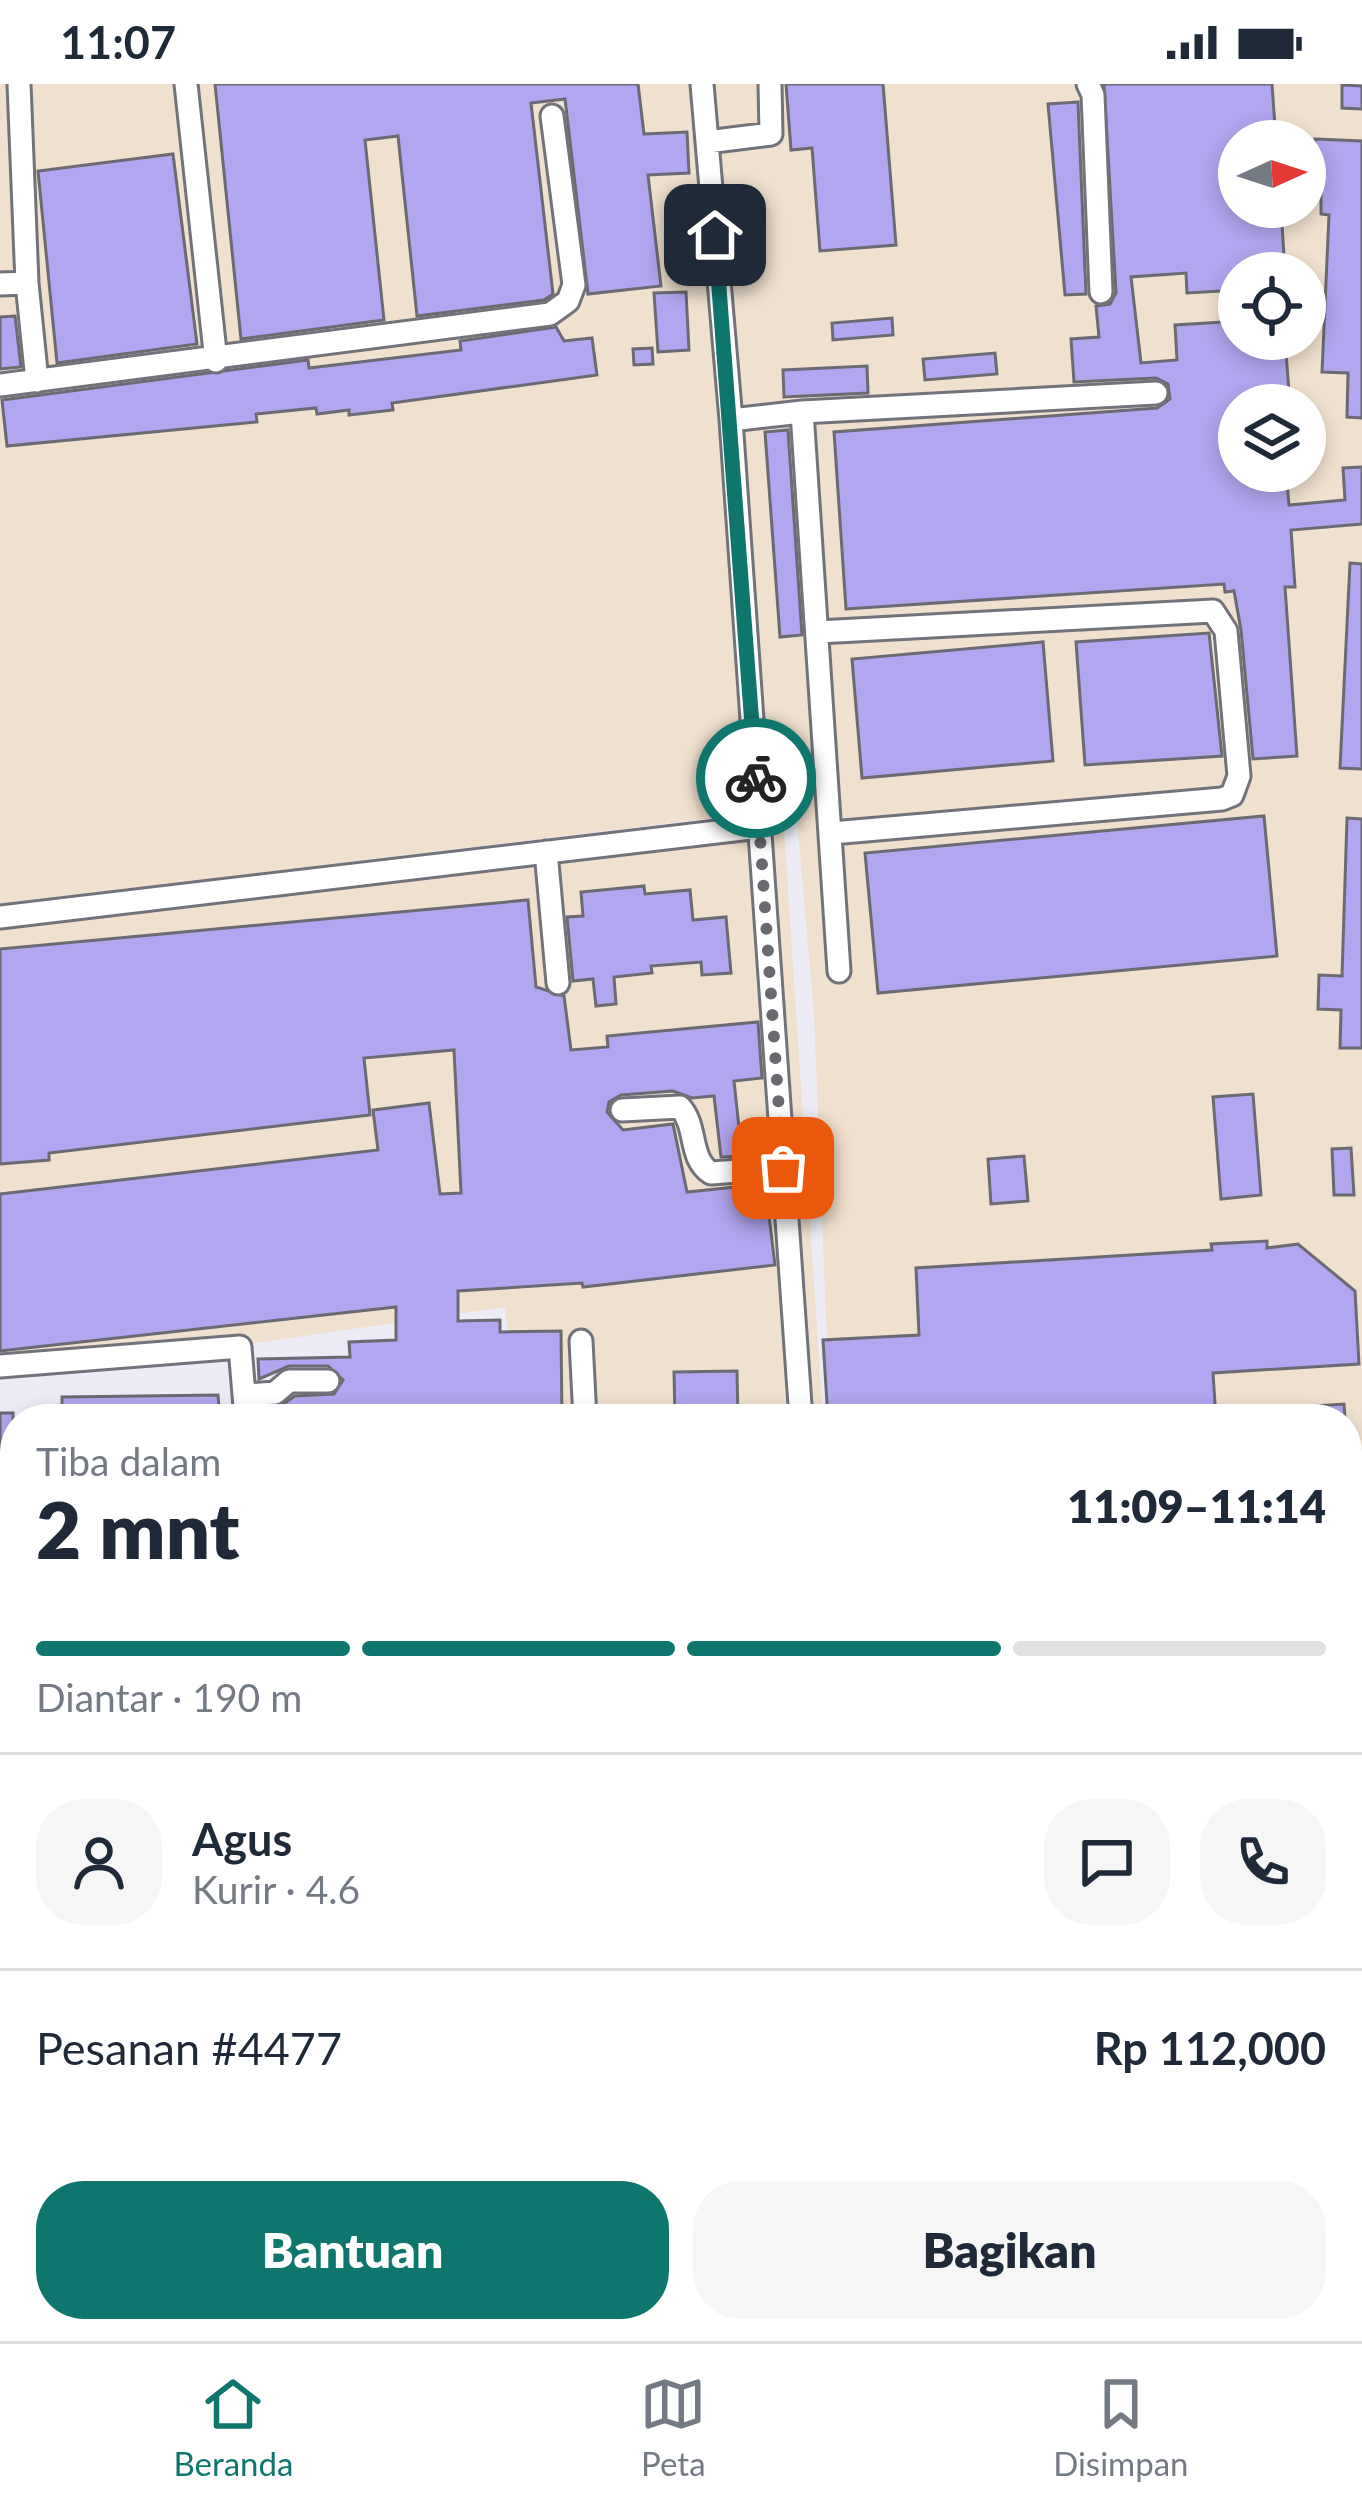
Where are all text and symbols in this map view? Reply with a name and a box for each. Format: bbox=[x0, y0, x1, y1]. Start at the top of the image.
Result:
text: 11:07 bbox=[60, 15, 176, 69]
north arrow bbox=[1218, 120, 1326, 228]
map controls bbox=[1218, 120, 1326, 492]
pin bbox=[664, 184, 766, 286]
icon: home bbox=[682, 202, 748, 268]
button: locate bbox=[1218, 252, 1326, 360]
button: layers bbox=[1218, 384, 1326, 492]
courier bbox=[696, 718, 816, 838]
icon: bike bbox=[723, 745, 789, 811]
pin bbox=[732, 1117, 834, 1219]
icon: bag bbox=[750, 1135, 816, 1201]
text: Tiba dalam bbox=[36, 1438, 221, 1484]
text: 11:09–11:14 bbox=[1067, 1479, 1326, 1533]
text: 2 mnt bbox=[36, 1482, 240, 1576]
text: Diantar · 190 m bbox=[36, 1674, 302, 1720]
button: person bbox=[36, 1799, 162, 1925]
button: chat bbox=[1044, 1799, 1170, 1925]
button: phone bbox=[1200, 1799, 1326, 1925]
text: Agus bbox=[192, 1812, 292, 1866]
text: Kurir · 4.6 bbox=[192, 1866, 360, 1912]
text: Pesanan #4477 bbox=[36, 2021, 342, 2075]
text: Rp 112,000 bbox=[1094, 2021, 1326, 2075]
button: Bantuan bbox=[36, 2181, 669, 2319]
button: Bagikan bbox=[693, 2181, 1326, 2319]
tab: Beranda bbox=[173, 2371, 293, 2483]
tab: Peta bbox=[640, 2371, 706, 2483]
tab: Disimpan bbox=[1053, 2371, 1189, 2483]

